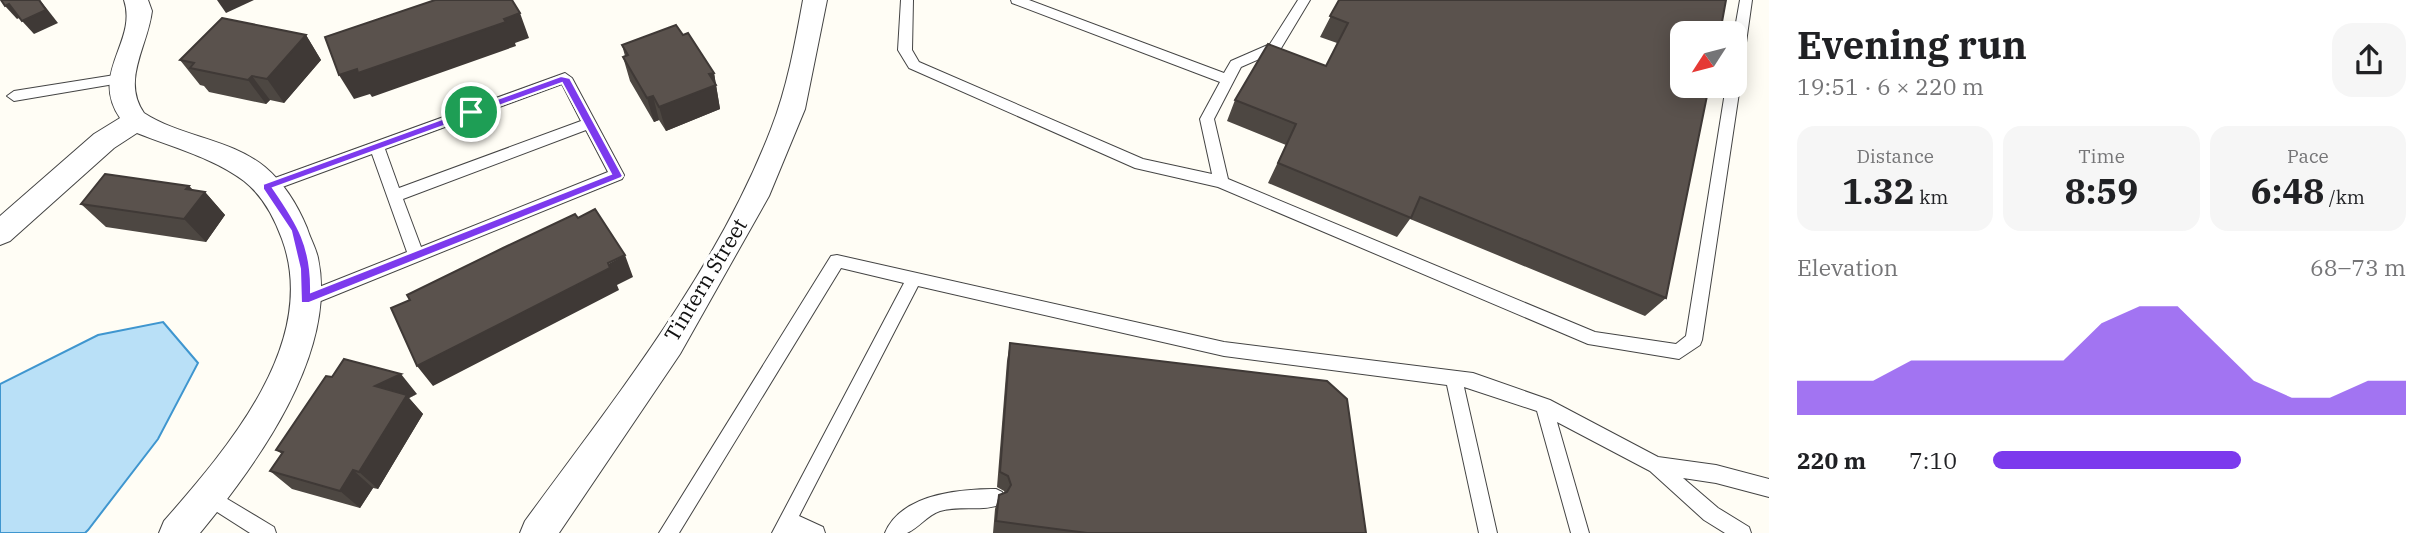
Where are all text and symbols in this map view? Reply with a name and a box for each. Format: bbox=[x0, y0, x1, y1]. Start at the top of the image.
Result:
text: Evening run bbox=[1797, 20, 2027, 69]
north arrow bbox=[1670, 21, 1746, 98]
map controls bbox=[1670, 21, 1747, 98]
button: share bbox=[2332, 23, 2406, 97]
text: 19:51 · 6 × 220 m bbox=[1797, 71, 1984, 101]
pin bbox=[441, 82, 501, 142]
icon: arrive bbox=[452, 93, 490, 131]
text: Distance bbox=[1856, 144, 1934, 168]
text: Time bbox=[2078, 144, 2125, 168]
text: Pace bbox=[2287, 144, 2329, 168]
text: 1.32 bbox=[1842, 168, 1915, 214]
text: 8:59 bbox=[2065, 168, 2138, 214]
text: 6:48 bbox=[2251, 168, 2324, 214]
text: km bbox=[1915, 185, 1948, 209]
text: /km bbox=[2324, 185, 2365, 209]
street label: Tintern Street bbox=[657, 213, 753, 346]
text: Elevation bbox=[1797, 252, 1898, 282]
text: 68–73 m bbox=[2310, 252, 2406, 282]
text: 220 m bbox=[1797, 445, 1866, 475]
text: 7:10 bbox=[1909, 445, 1957, 475]

